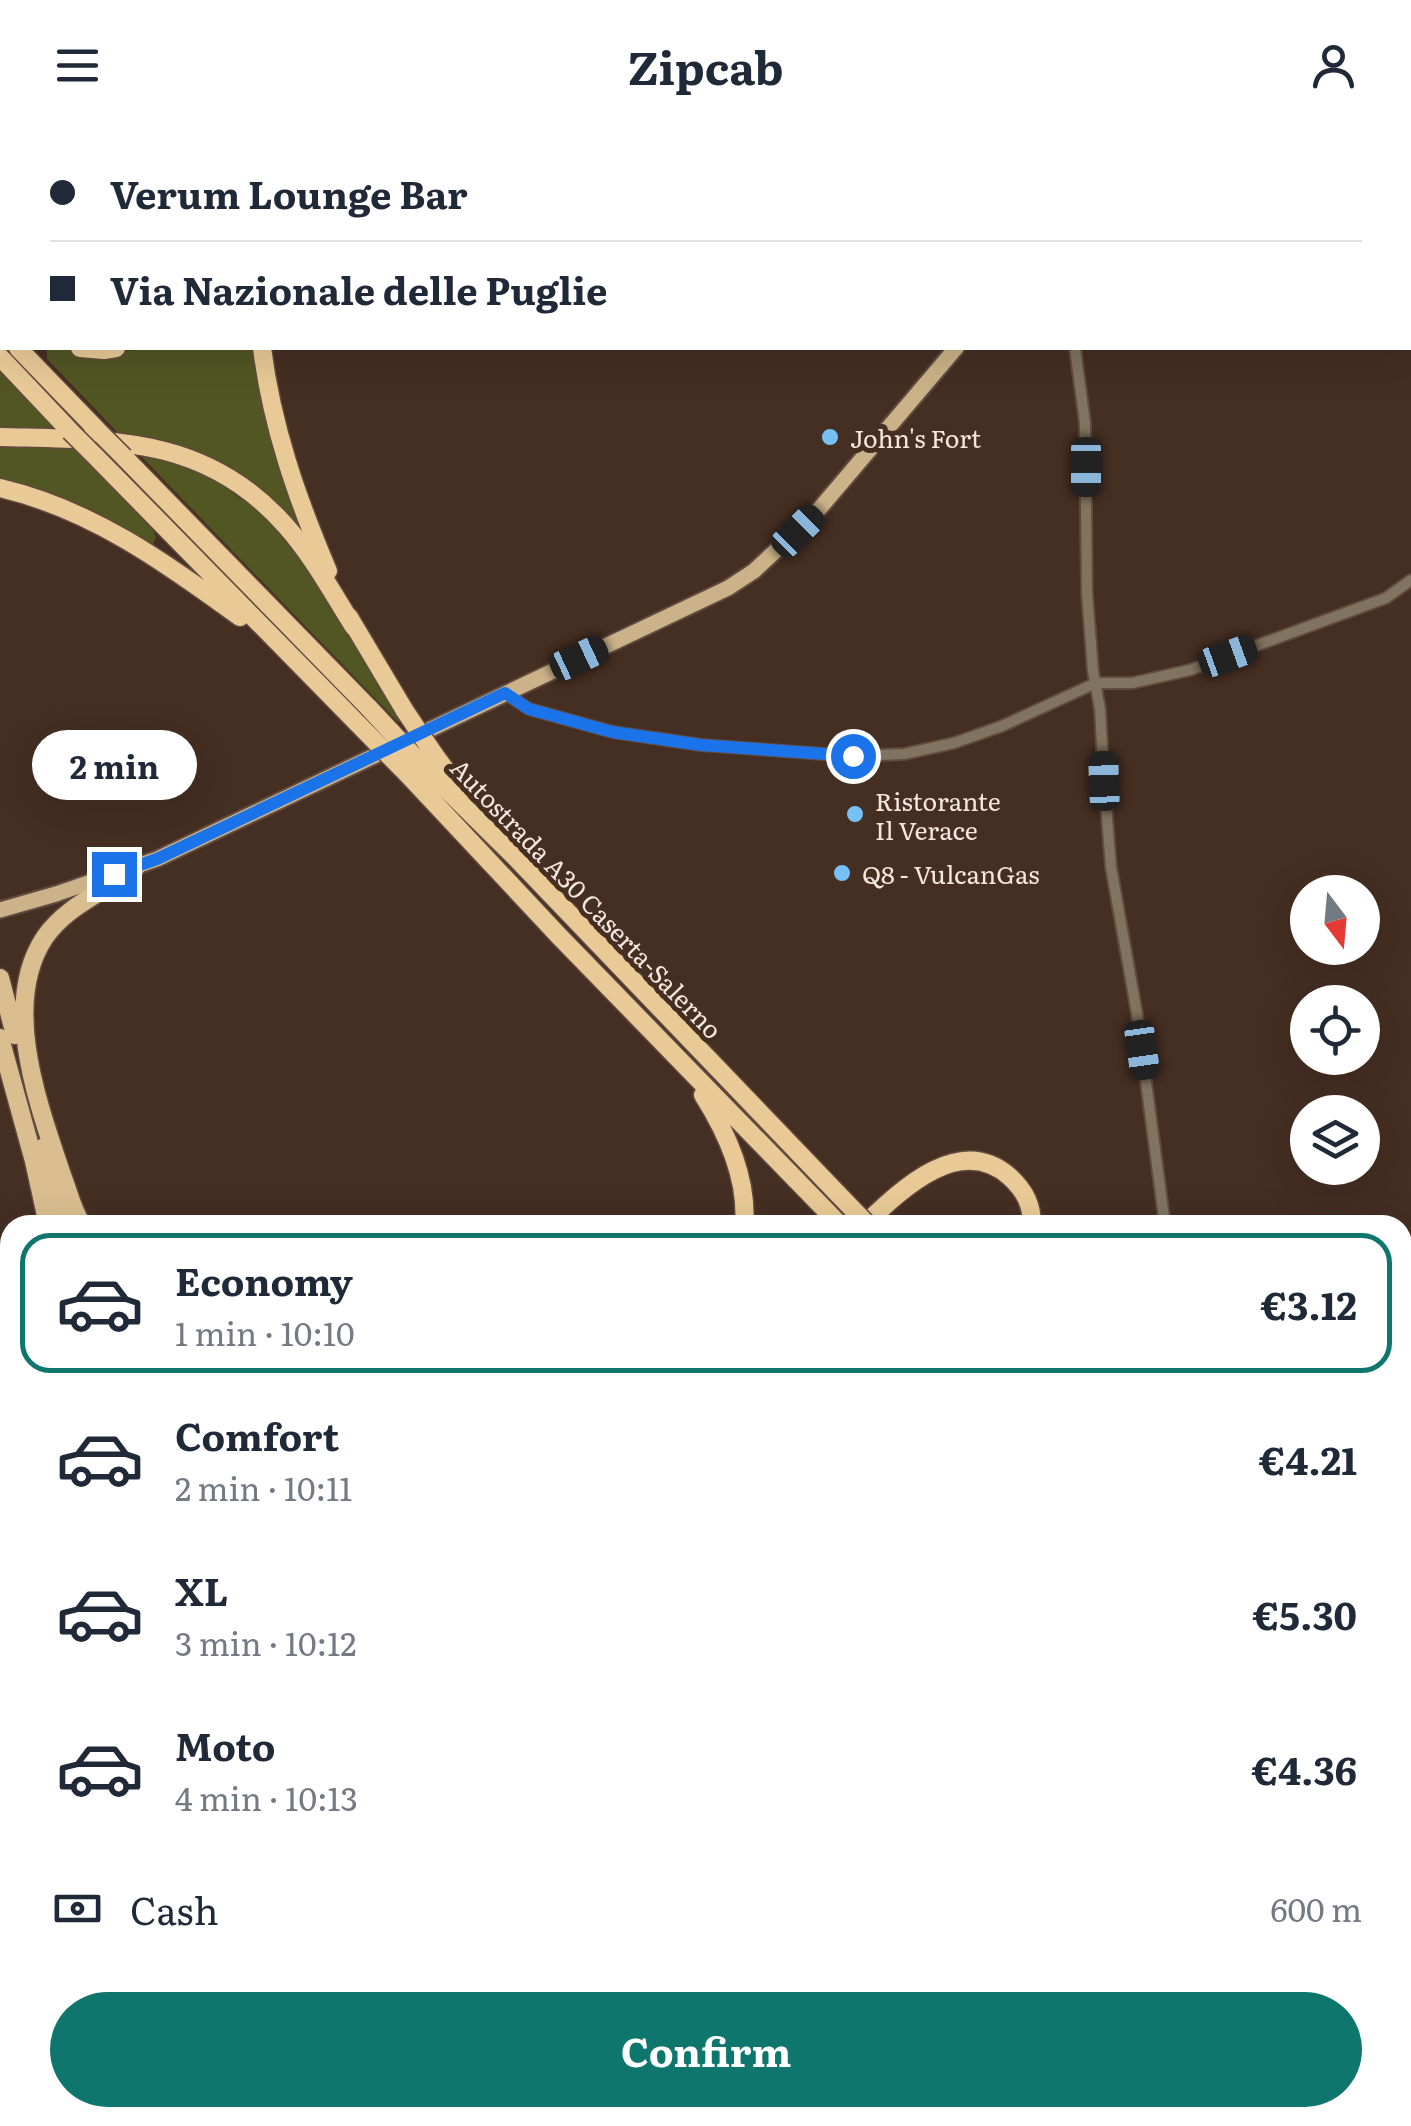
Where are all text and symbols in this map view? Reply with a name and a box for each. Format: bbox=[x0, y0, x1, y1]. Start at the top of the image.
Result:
text: Zipcab bbox=[628, 32, 783, 99]
icon: menu bbox=[50, 38, 105, 93]
icon: person bbox=[1306, 38, 1361, 93]
text: Verum Lounge Bar bbox=[110, 164, 468, 221]
text: Via Nazionale delle Puglie bbox=[110, 260, 608, 317]
place label: John's Fort bbox=[850, 419, 981, 456]
marker: John's Fort bbox=[819, 426, 841, 448]
car bbox=[1071, 437, 1101, 497]
car bbox=[766, 499, 830, 563]
car bbox=[545, 632, 613, 684]
car bbox=[1195, 632, 1261, 680]
callout: 2 min bbox=[32, 729, 196, 799]
route start bbox=[831, 734, 876, 779]
text: 2 min bbox=[70, 741, 159, 789]
street label: Autostrada A30 Caserta-Salerno bbox=[443, 749, 731, 1047]
car bbox=[1088, 750, 1120, 812]
place label: Ristorante Il Verace bbox=[875, 782, 1001, 848]
marker: Ristorante Il Verace bbox=[844, 803, 866, 825]
route end bbox=[92, 852, 137, 897]
place label: Q8 - VulcanGas bbox=[862, 855, 1040, 892]
marker: Q8 - VulcanGas bbox=[831, 862, 853, 884]
north arrow bbox=[1290, 875, 1380, 965]
map controls bbox=[1290, 875, 1380, 1185]
button: locate bbox=[1290, 985, 1380, 1075]
car bbox=[1123, 1018, 1161, 1082]
button: layers bbox=[1290, 1095, 1380, 1185]
text: Economy bbox=[175, 1251, 353, 1308]
icon: car bbox=[55, 1258, 145, 1348]
text: €3.12 bbox=[1261, 1275, 1357, 1332]
text: 1 min · 10:10 bbox=[175, 1308, 354, 1356]
text: Comfort bbox=[175, 1406, 339, 1463]
icon: car bbox=[55, 1413, 145, 1503]
text: €4.21 bbox=[1259, 1430, 1357, 1487]
text: 2 min · 10:11 bbox=[175, 1463, 352, 1511]
text: XL bbox=[175, 1561, 228, 1618]
icon: car bbox=[55, 1568, 145, 1658]
text: €5.30 bbox=[1253, 1585, 1357, 1642]
text: 3 min · 10:12 bbox=[175, 1618, 357, 1666]
text: Moto bbox=[175, 1716, 275, 1773]
icon: car bbox=[55, 1723, 145, 1813]
text: €4.36 bbox=[1252, 1740, 1357, 1797]
text: 4 min · 10:13 bbox=[175, 1773, 358, 1821]
text: Cash bbox=[130, 1880, 219, 1937]
icon: cash bbox=[50, 1881, 105, 1936]
text: 600 m bbox=[1270, 1884, 1362, 1932]
button: Confirm bbox=[50, 1992, 1362, 2107]

